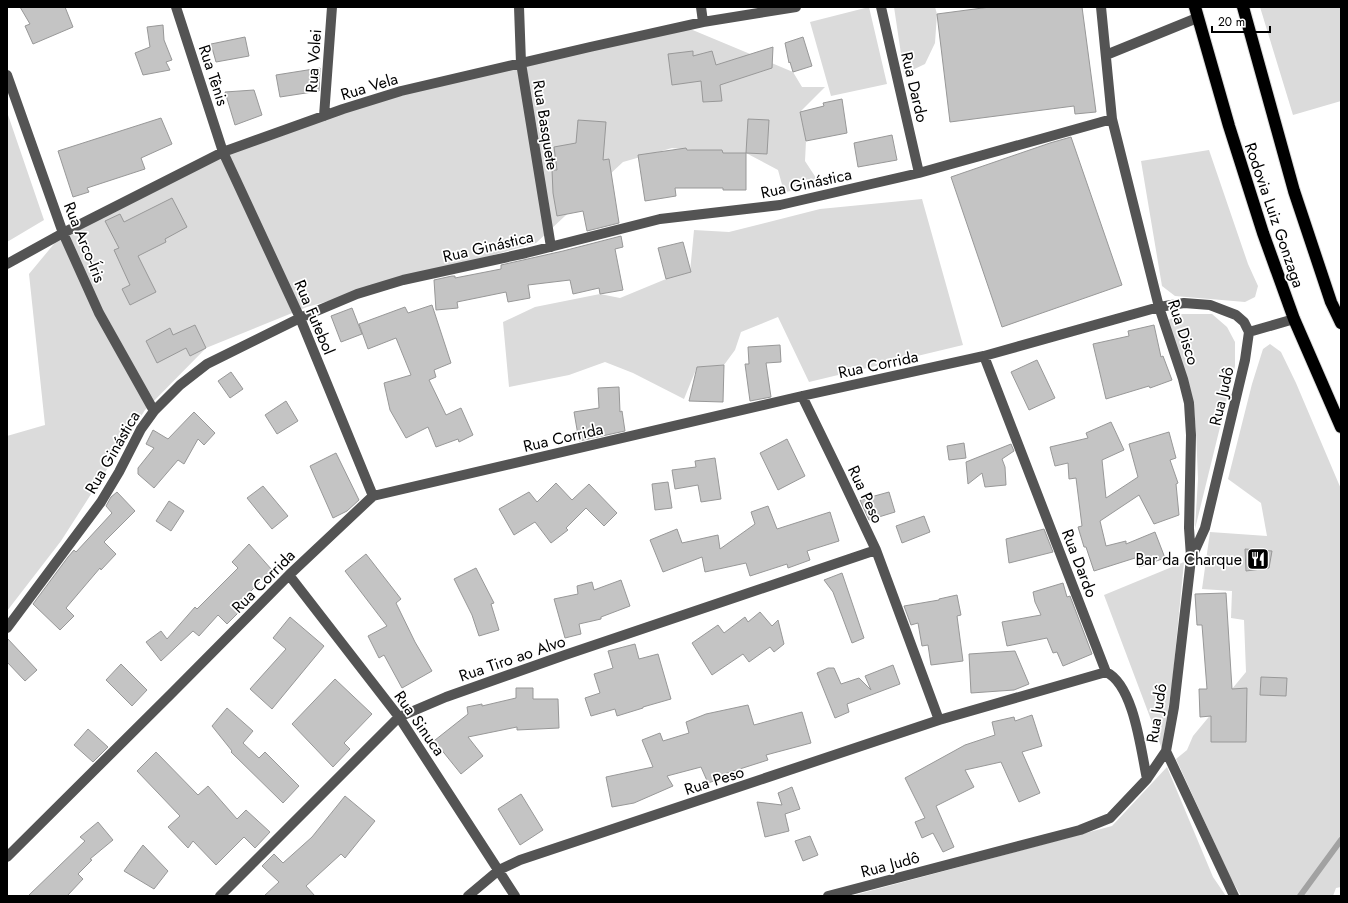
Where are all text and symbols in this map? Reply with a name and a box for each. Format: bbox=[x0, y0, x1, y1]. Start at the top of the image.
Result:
scale bar bbox=[1212, 8, 1270, 34]
text: 20 m bbox=[1218, 13, 1245, 31]
street label: Rua Volei bbox=[300, 28, 327, 94]
street label: Rua Tênis bbox=[193, 42, 234, 109]
street label: Rua Dardo bbox=[895, 50, 934, 125]
street label: Rua Vela bbox=[338, 67, 401, 106]
street label: Rua Basquete bbox=[527, 78, 564, 172]
street label: Rodovia Luiz Gonzaga bbox=[1239, 140, 1310, 291]
street label: Rua Ginástica bbox=[759, 163, 854, 204]
street label: Rua Arco-Íris bbox=[58, 198, 111, 286]
street label: Rua Ginástica bbox=[441, 225, 536, 268]
street label: Rua Futebol bbox=[288, 276, 341, 358]
street label: Rua Disco bbox=[1162, 296, 1205, 368]
street label: Rua Corrida bbox=[836, 345, 920, 384]
street label: Rua Judô bbox=[1204, 364, 1239, 428]
street label: Rua Ginástica bbox=[79, 407, 145, 498]
street label: Rua Corrida bbox=[521, 417, 605, 458]
street label: Rua Peso bbox=[842, 461, 889, 527]
street label: Rua Dardo bbox=[1056, 526, 1103, 601]
street label: Rua Corrida bbox=[226, 544, 300, 618]
restaurant icon: Bar da Charque bbox=[1245, 546, 1271, 572]
place label: Bar da Charque bbox=[1135, 548, 1242, 571]
street label: Rua Tiro ao Alvo bbox=[456, 629, 569, 687]
street label: Rua Judô bbox=[1140, 681, 1173, 744]
street label: Rua Sinuca bbox=[389, 686, 451, 761]
street label: Rua Peso bbox=[681, 760, 747, 801]
street label: Rua Judô bbox=[858, 846, 922, 883]

